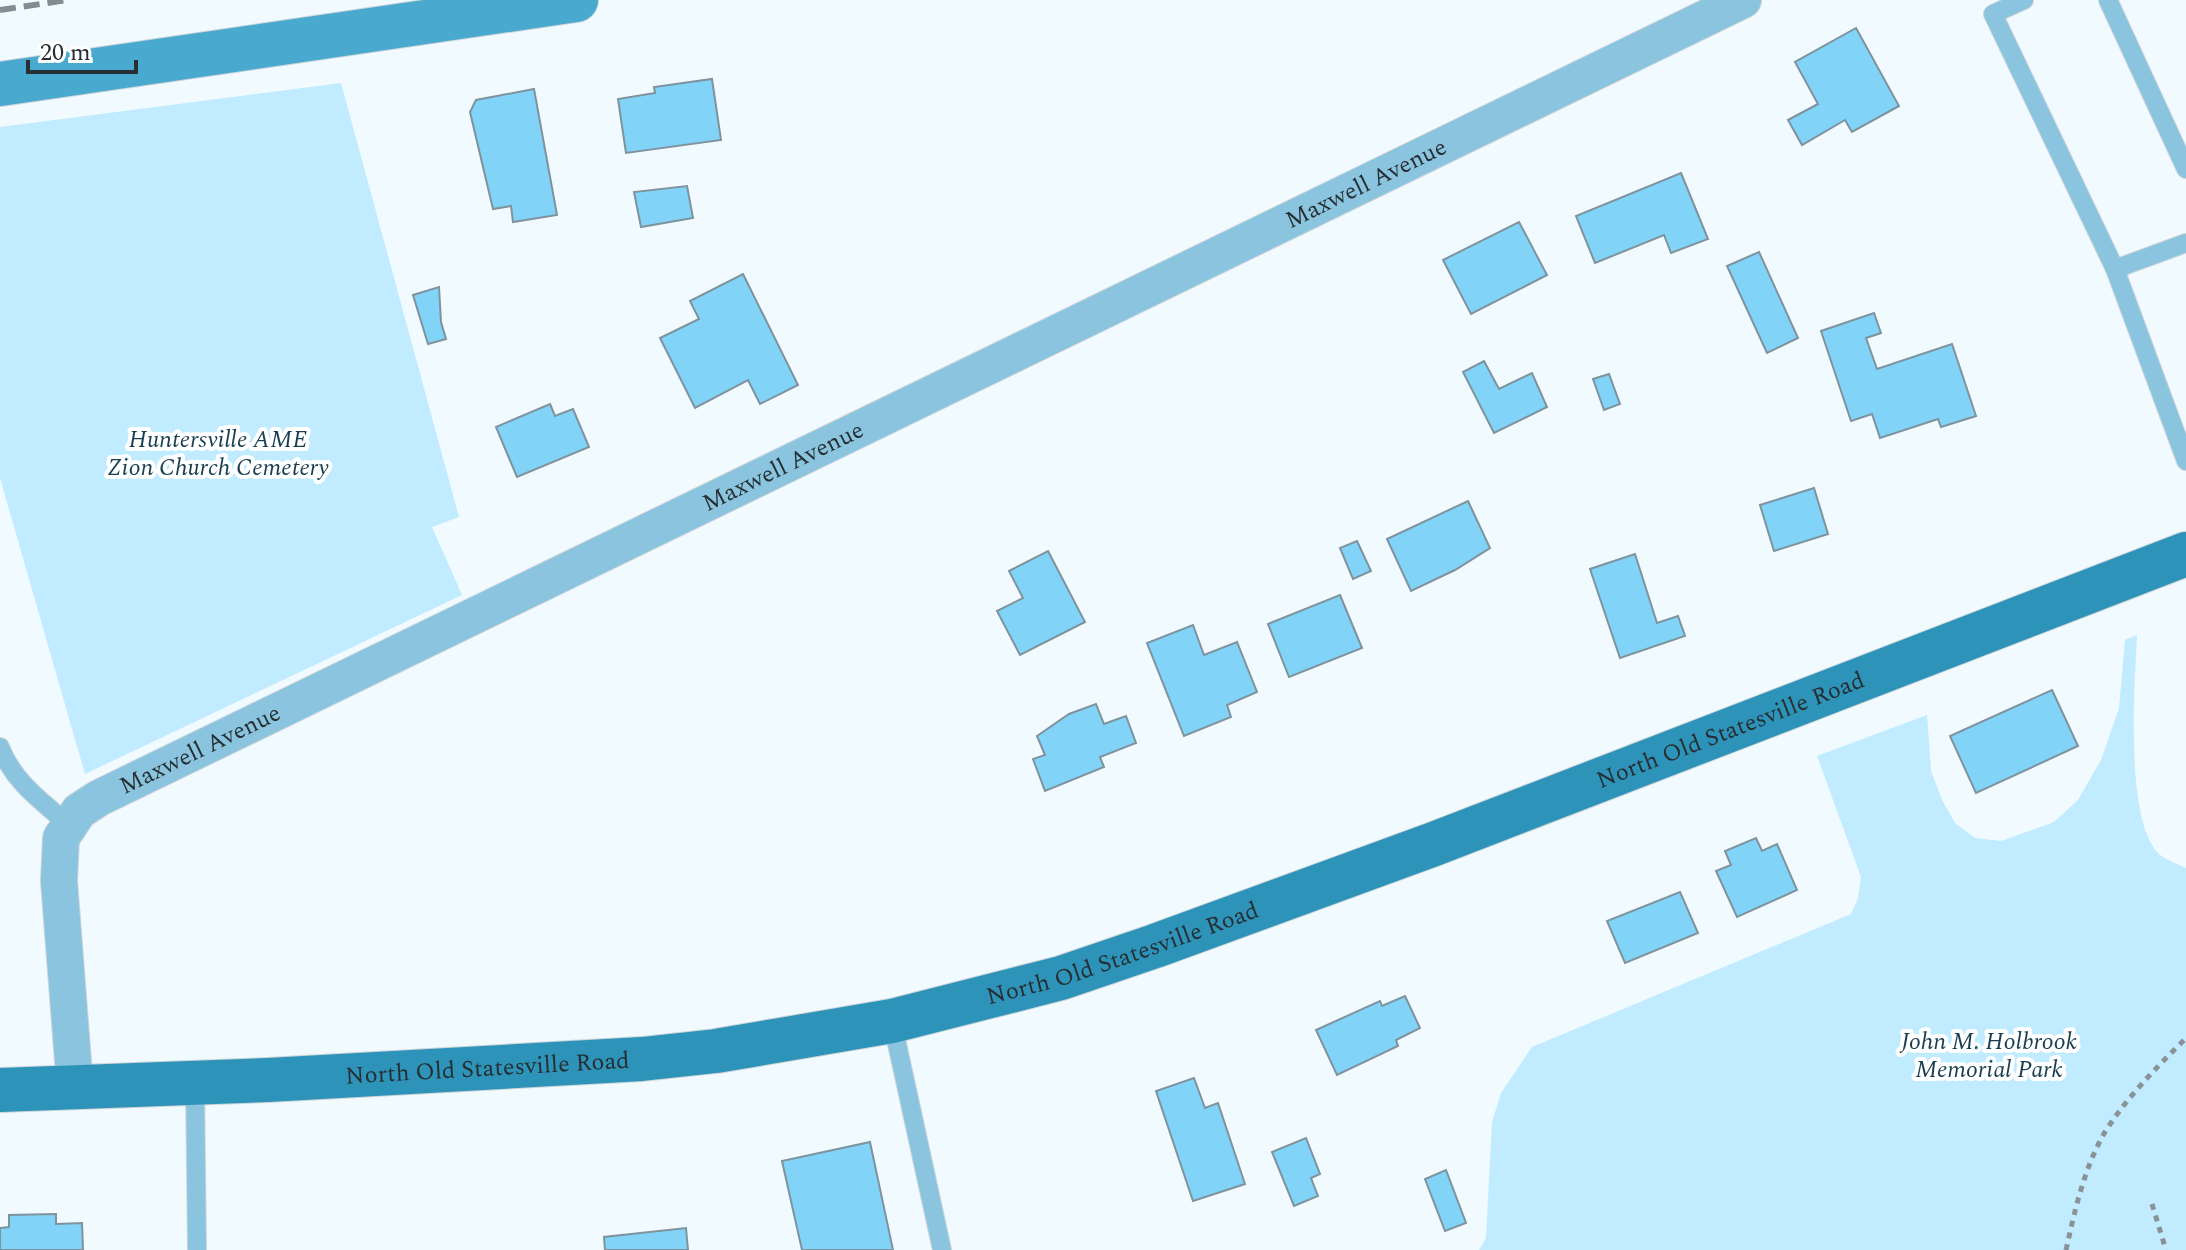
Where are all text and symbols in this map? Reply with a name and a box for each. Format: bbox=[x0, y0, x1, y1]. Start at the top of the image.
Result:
scale bar bbox=[28, 24, 136, 74]
text: 20 m bbox=[40, 35, 91, 71]
street label: Maxwell Avenue bbox=[1279, 130, 1453, 239]
street label: Maxwell Avenue bbox=[696, 412, 870, 522]
park label: Huntersville AME Zion Church Cemetery bbox=[107, 422, 329, 486]
street label: North Old Statesville Road bbox=[1591, 663, 1870, 799]
street label: Maxwell Avenue bbox=[113, 695, 287, 805]
street label: North Old Statesville Road bbox=[983, 893, 1264, 1015]
park label: John M. Holbrook Memorial Park bbox=[1899, 1024, 2077, 1088]
street label: North Old Statesville Road bbox=[344, 1043, 631, 1095]

